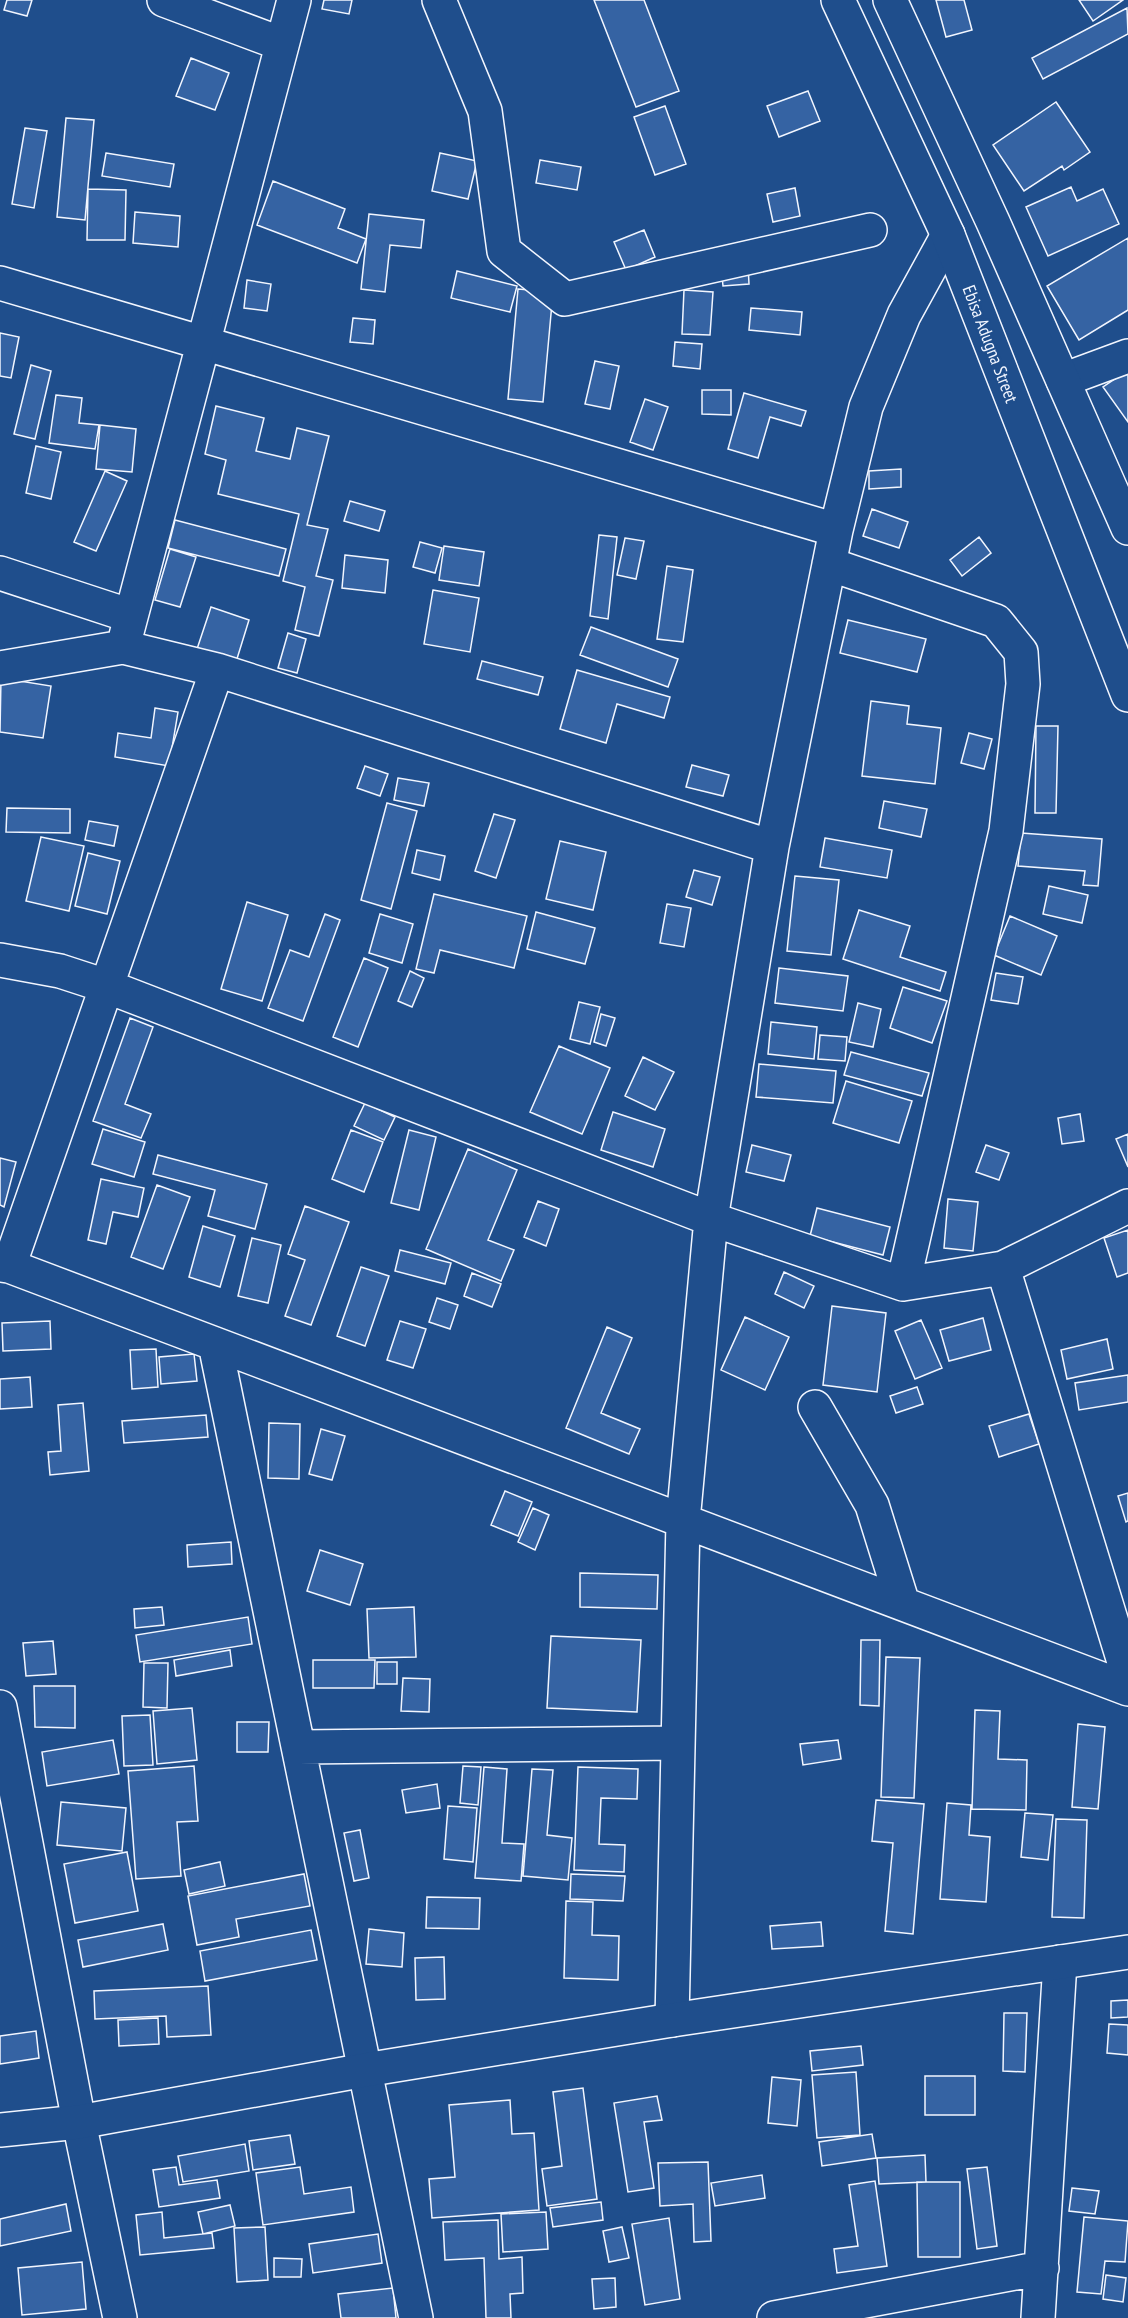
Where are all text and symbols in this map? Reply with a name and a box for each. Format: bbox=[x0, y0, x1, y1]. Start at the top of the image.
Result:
street label: Ebisa Adugna Street bbox=[957, 282, 1023, 406]

